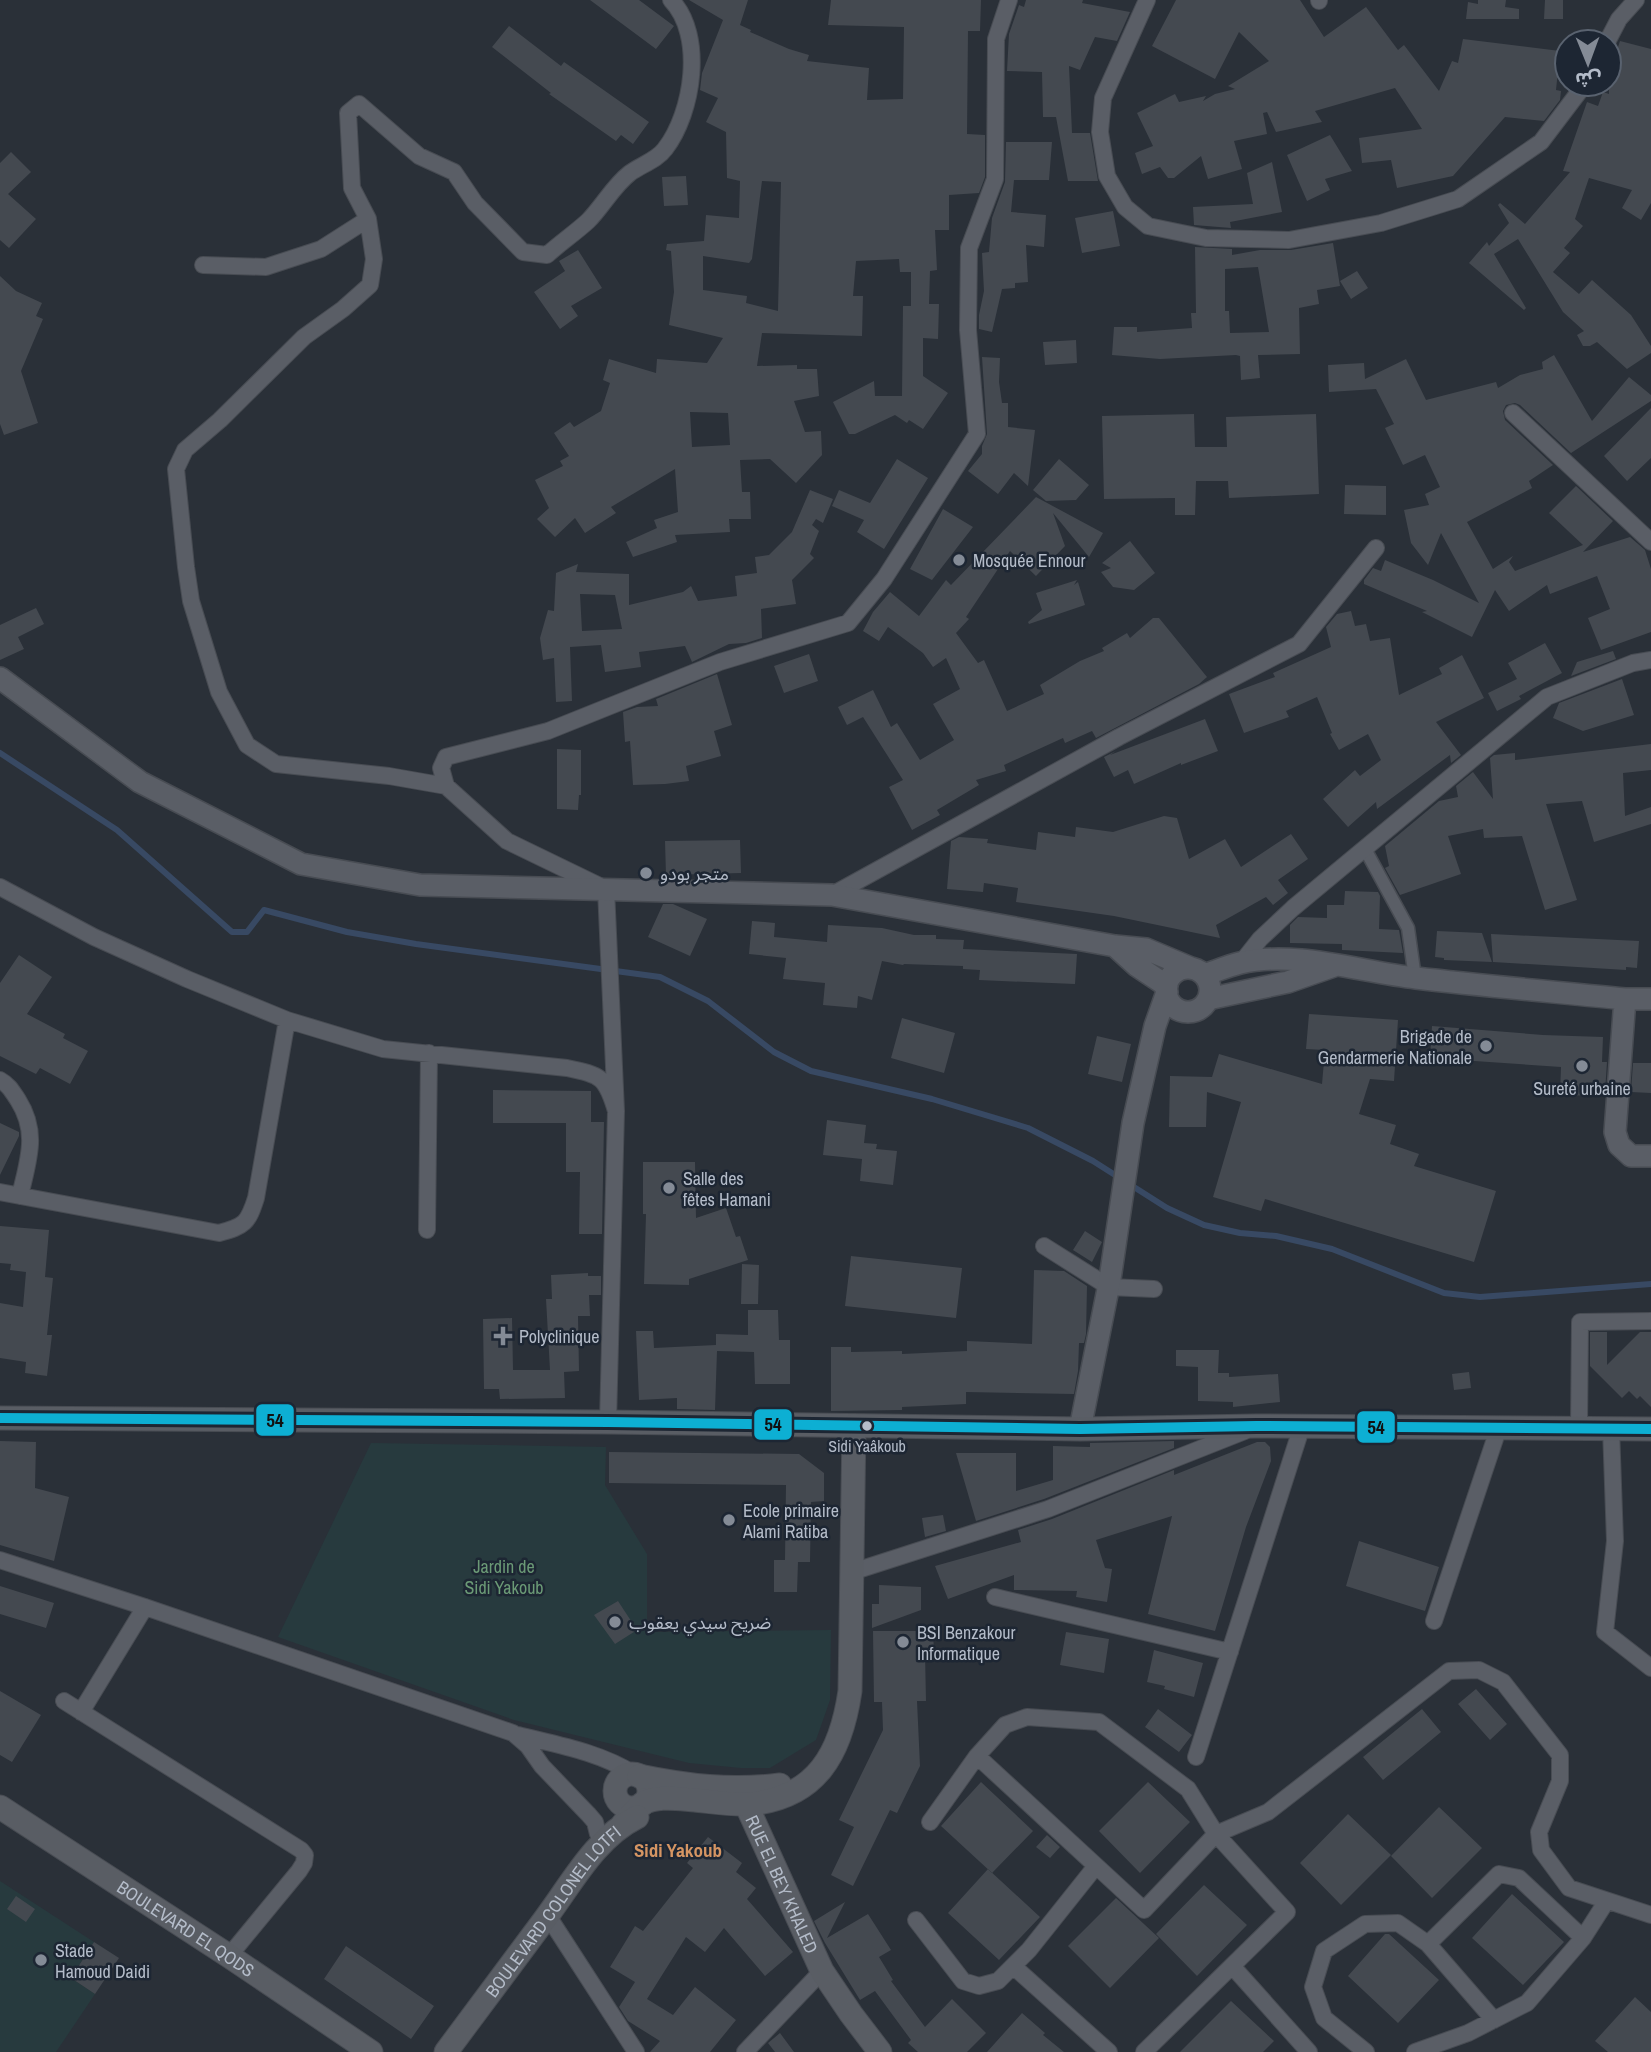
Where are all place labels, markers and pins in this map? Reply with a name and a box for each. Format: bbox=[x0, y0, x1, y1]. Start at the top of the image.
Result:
place label: Mosquée Ennour bbox=[973, 548, 1085, 573]
marker: Mosquée Ennour bbox=[951, 552, 967, 568]
place label: متجر بودو bbox=[660, 861, 729, 886]
marker: متجر بودو bbox=[638, 865, 654, 881]
place label: Brigade de Gendarmerie Nationale bbox=[1318, 1024, 1472, 1070]
marker: Brigade de Gendarmerie Nationale bbox=[1478, 1038, 1494, 1054]
marker: Sureté urbaine bbox=[1574, 1058, 1590, 1074]
place label: Sureté urbaine bbox=[1533, 1076, 1631, 1101]
place label: Salle des fêtes Hamani bbox=[683, 1166, 771, 1212]
marker: Salle des fêtes Hamani bbox=[661, 1180, 677, 1196]
place label: Polyclinique bbox=[519, 1324, 599, 1349]
marker: Polyclinique bbox=[493, 1326, 513, 1346]
marker: Sidi Yaâkoub bbox=[860, 1419, 874, 1433]
place label: Sidi Yaâkoub bbox=[828, 1435, 906, 1457]
place label: Ecole primaire Alami Ratiba bbox=[742, 1498, 839, 1544]
marker: Ecole primaire Alami Ratiba bbox=[721, 1512, 737, 1528]
place label: ضريح سيدي يعقوب bbox=[629, 1610, 771, 1636]
marker: ضريح سيدي يعقوب bbox=[607, 1614, 623, 1630]
place label: BSI Benzakour Informatique bbox=[917, 1620, 1016, 1666]
marker: BSI Benzakour Informatique bbox=[895, 1634, 911, 1650]
place label: Stade Hamoud Daidi bbox=[55, 1938, 150, 1984]
marker: Stade Hamoud Daidi bbox=[33, 1952, 49, 1968]

